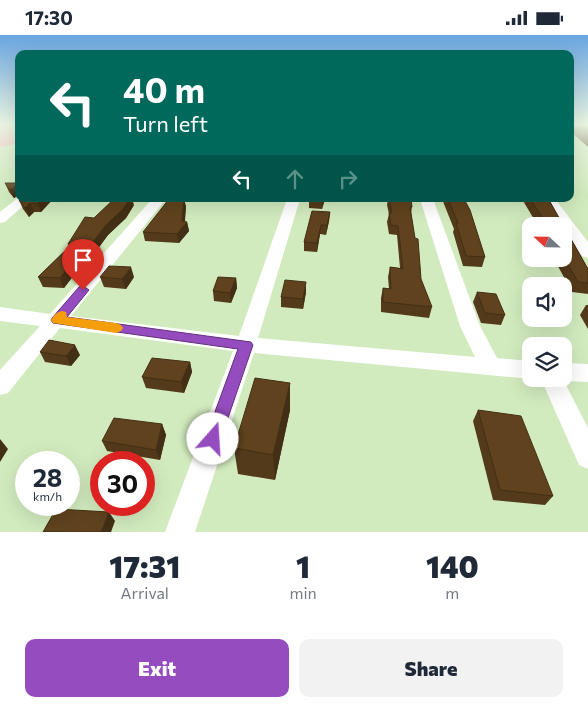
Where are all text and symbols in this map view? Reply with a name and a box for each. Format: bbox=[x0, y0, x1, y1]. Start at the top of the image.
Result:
text: 17:30 bbox=[25, 6, 73, 29]
text: 40 m bbox=[123, 67, 205, 110]
icon: left bbox=[40, 70, 105, 135]
text: Turn left bbox=[123, 110, 208, 137]
icon: left bbox=[228, 165, 256, 193]
icon: ahead bbox=[281, 165, 309, 193]
icon: right bbox=[334, 165, 362, 193]
north arrow bbox=[522, 217, 572, 267]
map controls bbox=[522, 217, 572, 387]
pin bbox=[62, 239, 104, 290]
icon: arrive bbox=[69, 246, 97, 274]
button: sound bbox=[522, 277, 572, 327]
button: layers bbox=[522, 337, 572, 387]
position arrow bbox=[186, 412, 238, 464]
speed limit sign: 30 bbox=[90, 451, 155, 516]
text: 28 bbox=[33, 462, 62, 492]
text: km/h bbox=[33, 489, 62, 503]
text: 17:31 bbox=[109, 547, 180, 584]
text: 1 bbox=[296, 547, 310, 584]
text: 140 bbox=[426, 547, 479, 584]
text: Arrival bbox=[121, 583, 169, 602]
text: min bbox=[289, 583, 317, 602]
text: m bbox=[445, 583, 459, 602]
button: Exit bbox=[25, 639, 289, 697]
button: Share bbox=[299, 639, 563, 697]

